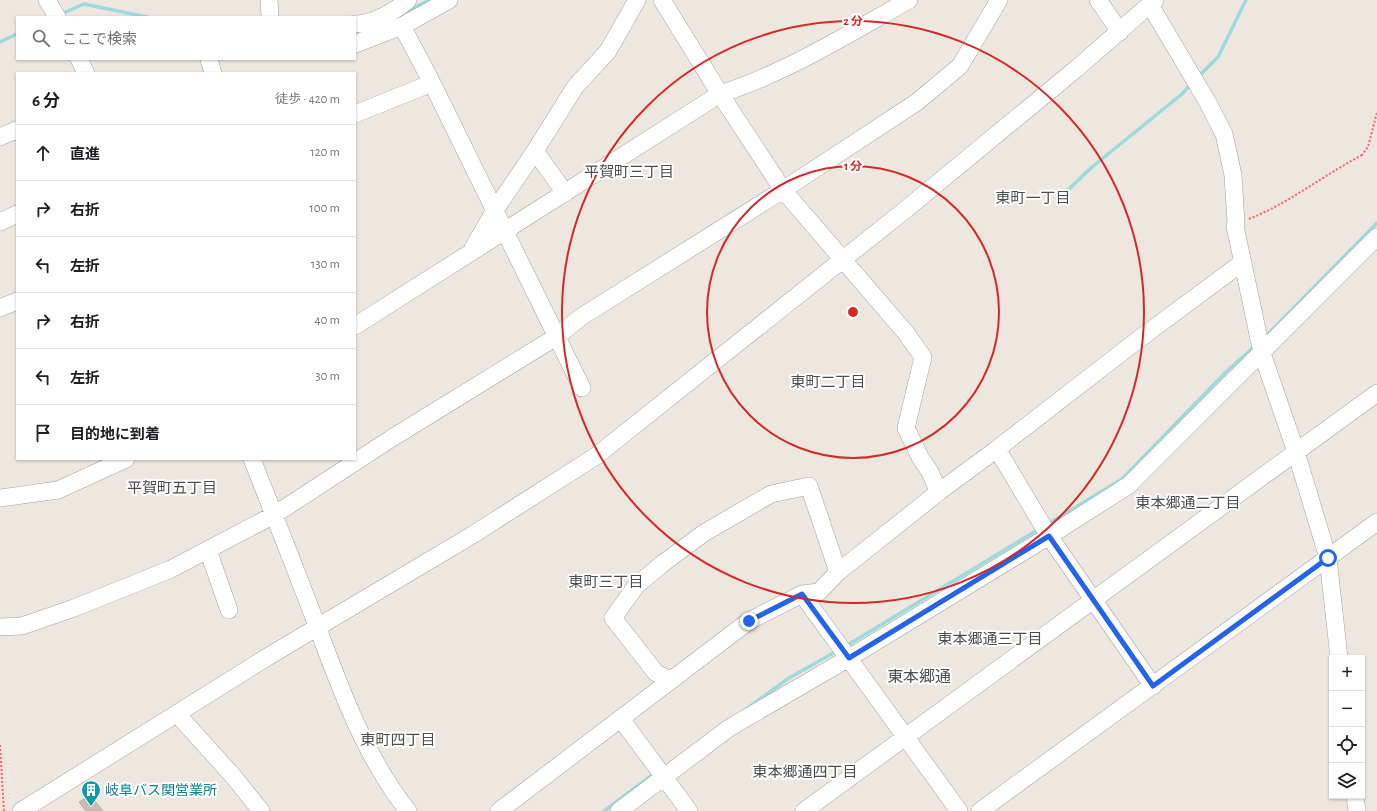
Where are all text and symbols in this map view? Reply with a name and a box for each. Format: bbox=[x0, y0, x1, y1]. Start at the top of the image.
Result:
text: 2 分 bbox=[843, 15, 863, 27]
search box bbox=[16, 16, 356, 60]
icon: search bbox=[30, 27, 52, 49]
text: ここで検索 bbox=[62, 32, 137, 47]
text: 6 分 bbox=[32, 92, 60, 109]
text: 徒歩 · 420 m bbox=[275, 93, 340, 106]
icon: ahead bbox=[32, 142, 54, 164]
text: 120 m bbox=[310, 146, 340, 159]
text: 直進 bbox=[70, 147, 100, 162]
text: 1 分 bbox=[844, 160, 862, 172]
district label: 平賀町三丁目 bbox=[584, 164, 674, 180]
district label: 東町一丁目 bbox=[995, 190, 1071, 206]
icon: right bbox=[32, 198, 54, 220]
text: 100 m bbox=[309, 202, 340, 215]
text: 右折 bbox=[70, 203, 100, 218]
icon: left bbox=[32, 254, 54, 276]
text: 130 m bbox=[311, 258, 340, 271]
text: 左折 bbox=[70, 259, 100, 274]
centre of rings bbox=[846, 305, 860, 319]
icon: right bbox=[32, 310, 54, 332]
text: 40 m bbox=[314, 314, 340, 327]
text: 右折 bbox=[70, 315, 100, 330]
icon: left bbox=[32, 366, 54, 388]
text: 30 m bbox=[315, 370, 340, 383]
text: 左折 bbox=[70, 371, 100, 386]
district label: 東町二丁目 bbox=[790, 374, 866, 390]
icon: arrive bbox=[32, 422, 54, 444]
text: 目的地に到着 bbox=[70, 427, 160, 442]
district label: 平賀町五丁目 bbox=[127, 480, 217, 496]
district label: 東本郷通二丁目 bbox=[1135, 495, 1241, 511]
route start bbox=[1319, 549, 1337, 567]
district label: 東町三丁目 bbox=[568, 574, 644, 590]
route end bbox=[740, 612, 758, 630]
district label: 東本郷通三丁目 bbox=[937, 631, 1043, 647]
map controls bbox=[1329, 655, 1365, 799]
button: + bbox=[1329, 655, 1365, 691]
district label: 東本郷通 bbox=[887, 668, 951, 685]
button: − bbox=[1329, 691, 1365, 727]
button: locate bbox=[1329, 727, 1365, 763]
district label: 東町四丁目 bbox=[360, 732, 436, 748]
button: layers bbox=[1329, 763, 1365, 799]
district label: 東本郷通四丁目 bbox=[752, 764, 858, 780]
building icon: 岐阜バス関営業所 bbox=[80, 779, 102, 807]
place label: 岐阜バス関営業所 bbox=[105, 783, 217, 798]

